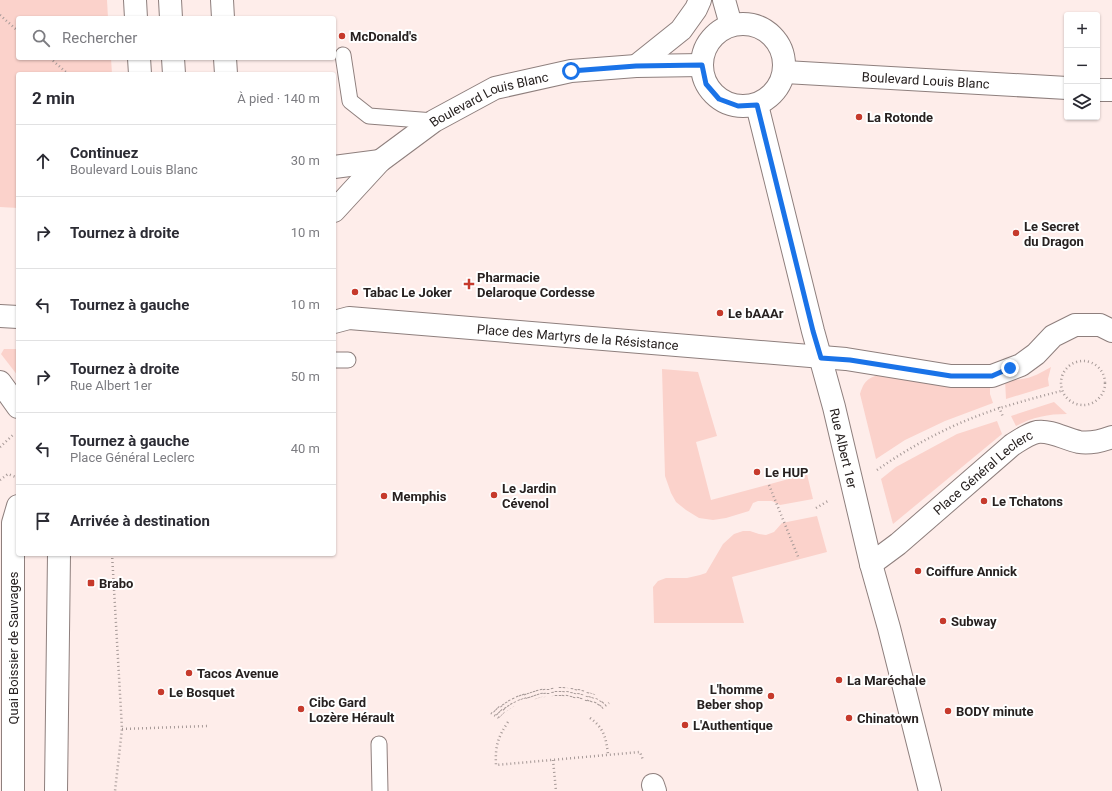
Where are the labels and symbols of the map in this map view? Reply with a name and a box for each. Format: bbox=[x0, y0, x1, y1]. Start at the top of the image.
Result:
place label: McDonald's bbox=[350, 29, 417, 44]
marker: McDonald's bbox=[337, 31, 347, 41]
route start bbox=[562, 62, 580, 80]
street label: Boulevard Louis Blanc bbox=[426, 69, 550, 129]
street label: Boulevard Louis Blanc bbox=[861, 69, 990, 91]
place label: La Rotonde bbox=[867, 110, 933, 125]
marker: La Rotonde bbox=[854, 112, 864, 122]
place label: Le Secret du Dragon bbox=[1024, 219, 1084, 249]
marker: Le Secret du Dragon bbox=[1011, 228, 1021, 238]
place label: Pharmacie Delaroque Cordesse bbox=[477, 270, 595, 300]
marker: Pharmacie Delaroque Cordesse bbox=[464, 279, 474, 289]
place label: Tabac Le Joker bbox=[363, 285, 452, 300]
marker: Tabac Le Joker bbox=[350, 287, 360, 297]
place label: Le bAAAr bbox=[728, 306, 784, 321]
marker: Le bAAAr bbox=[715, 308, 725, 318]
street label: Place des Martyrs de la Résistance bbox=[476, 321, 679, 353]
route end bbox=[1001, 359, 1019, 377]
street label: Rue Albert 1er bbox=[827, 407, 861, 490]
street label: Place Général Leclerc bbox=[930, 427, 1035, 518]
place label: Le HUP bbox=[765, 465, 808, 480]
marker: Le HUP bbox=[752, 467, 762, 477]
place label: Le Jardin Cévenol bbox=[502, 481, 556, 511]
place label: Memphis bbox=[392, 489, 447, 504]
marker: Le Jardin Cévenol bbox=[489, 490, 499, 500]
marker: Memphis bbox=[379, 491, 389, 501]
place label: Le Tchatons bbox=[992, 494, 1063, 509]
marker: Le Tchatons bbox=[979, 496, 989, 506]
place label: Coiffure Annick bbox=[926, 564, 1018, 579]
marker: Coiffure Annick bbox=[913, 566, 923, 576]
street label: Quai Boissier de Sauvages bbox=[6, 571, 21, 724]
place label: Brabo bbox=[99, 576, 133, 591]
marker: Brabo bbox=[86, 578, 96, 588]
place label: Subway bbox=[951, 614, 997, 629]
marker: Subway bbox=[938, 616, 948, 626]
place label: Tacos Avenue bbox=[197, 666, 279, 681]
marker: Tacos Avenue bbox=[184, 668, 194, 678]
place label: La Maréchale bbox=[847, 673, 926, 688]
marker: La Maréchale bbox=[834, 675, 844, 685]
place label: L'homme Beber shop bbox=[697, 682, 763, 712]
place label: Le Bosquet bbox=[169, 685, 235, 700]
marker: Le Bosquet bbox=[156, 687, 166, 697]
marker: L'homme Beber shop bbox=[766, 691, 776, 701]
place label: Cibc Gard Lozère Hérault bbox=[309, 695, 395, 725]
marker: Cibc Gard Lozère Hérault bbox=[296, 704, 306, 714]
place label: BODY minute bbox=[956, 704, 1033, 719]
marker: BODY minute bbox=[943, 706, 953, 716]
place label: Chinatown bbox=[857, 711, 919, 726]
marker: Chinatown bbox=[844, 713, 854, 723]
place label: L'Authentique bbox=[693, 718, 773, 733]
marker: L'Authentique bbox=[680, 720, 690, 730]

